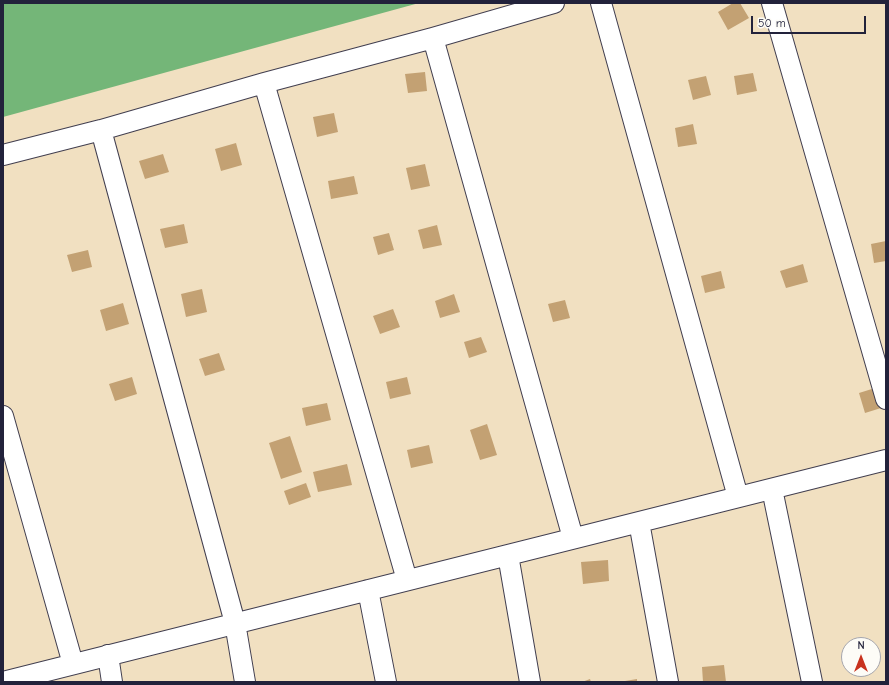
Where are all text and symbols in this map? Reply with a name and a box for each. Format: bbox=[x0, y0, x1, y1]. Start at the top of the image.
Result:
scale bar bbox=[753, 8, 868, 34]
text: 50 m bbox=[758, 16, 786, 30]
north arrow bbox=[841, 637, 881, 677]
text: N bbox=[857, 639, 865, 652]

